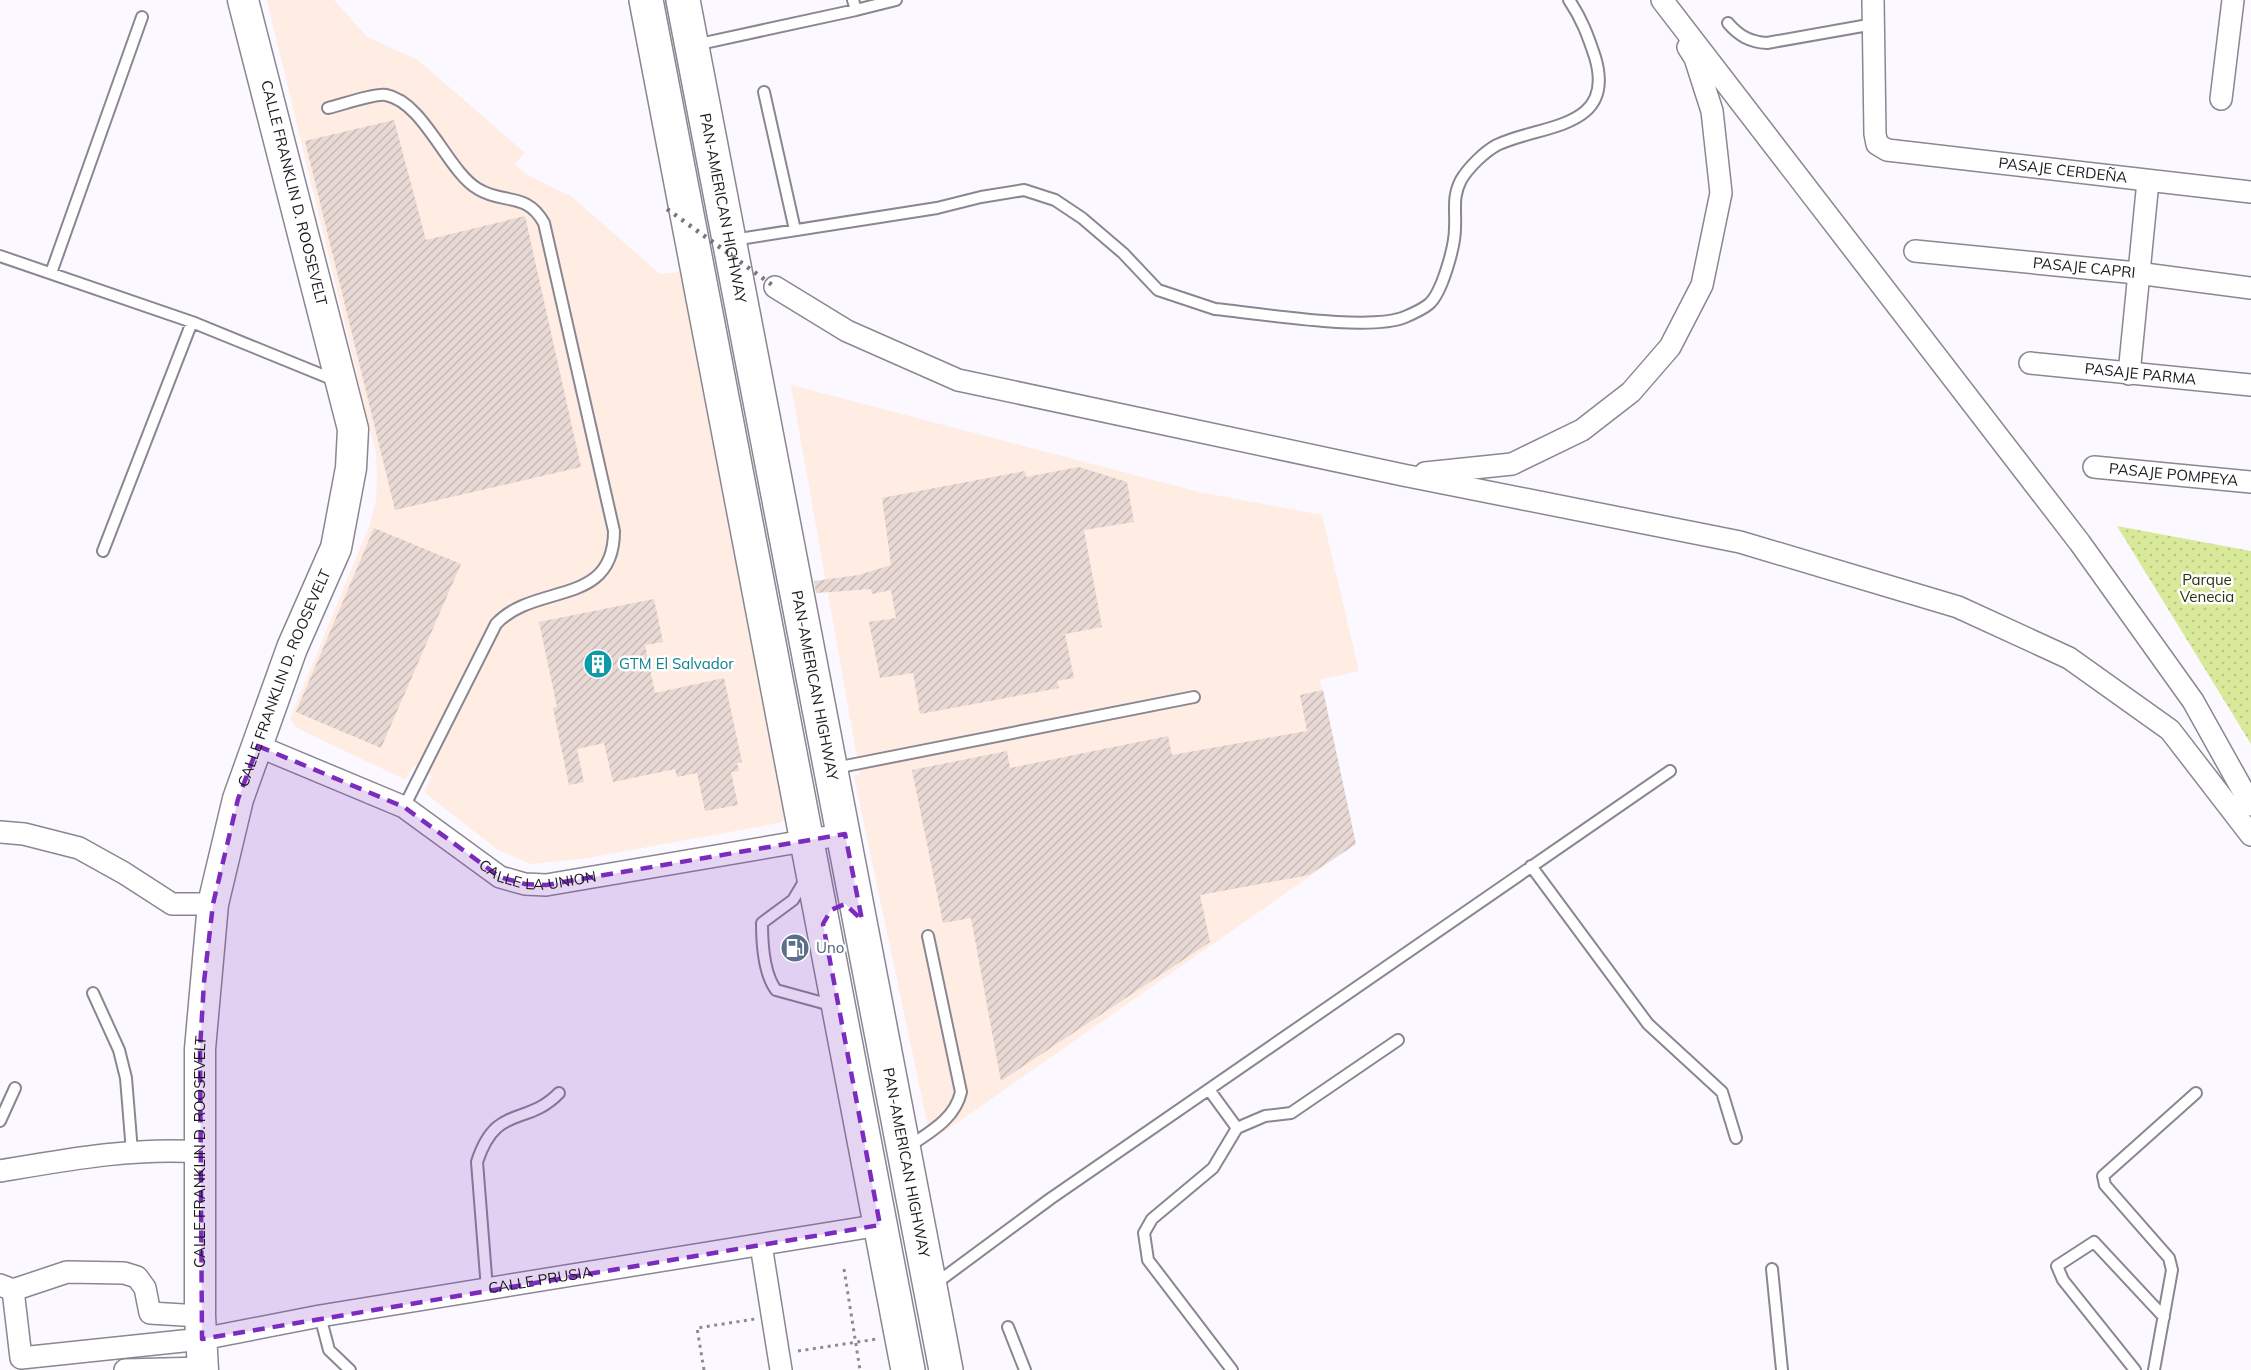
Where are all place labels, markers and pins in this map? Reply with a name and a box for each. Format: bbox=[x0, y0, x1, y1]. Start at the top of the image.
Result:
building icon: GTM El Salvador bbox=[582, 648, 614, 680]
place label: GTM El Salvador bbox=[619, 654, 734, 673]
fuel station icon: Uno bbox=[779, 932, 811, 964]
place label: Uno bbox=[816, 938, 844, 957]

